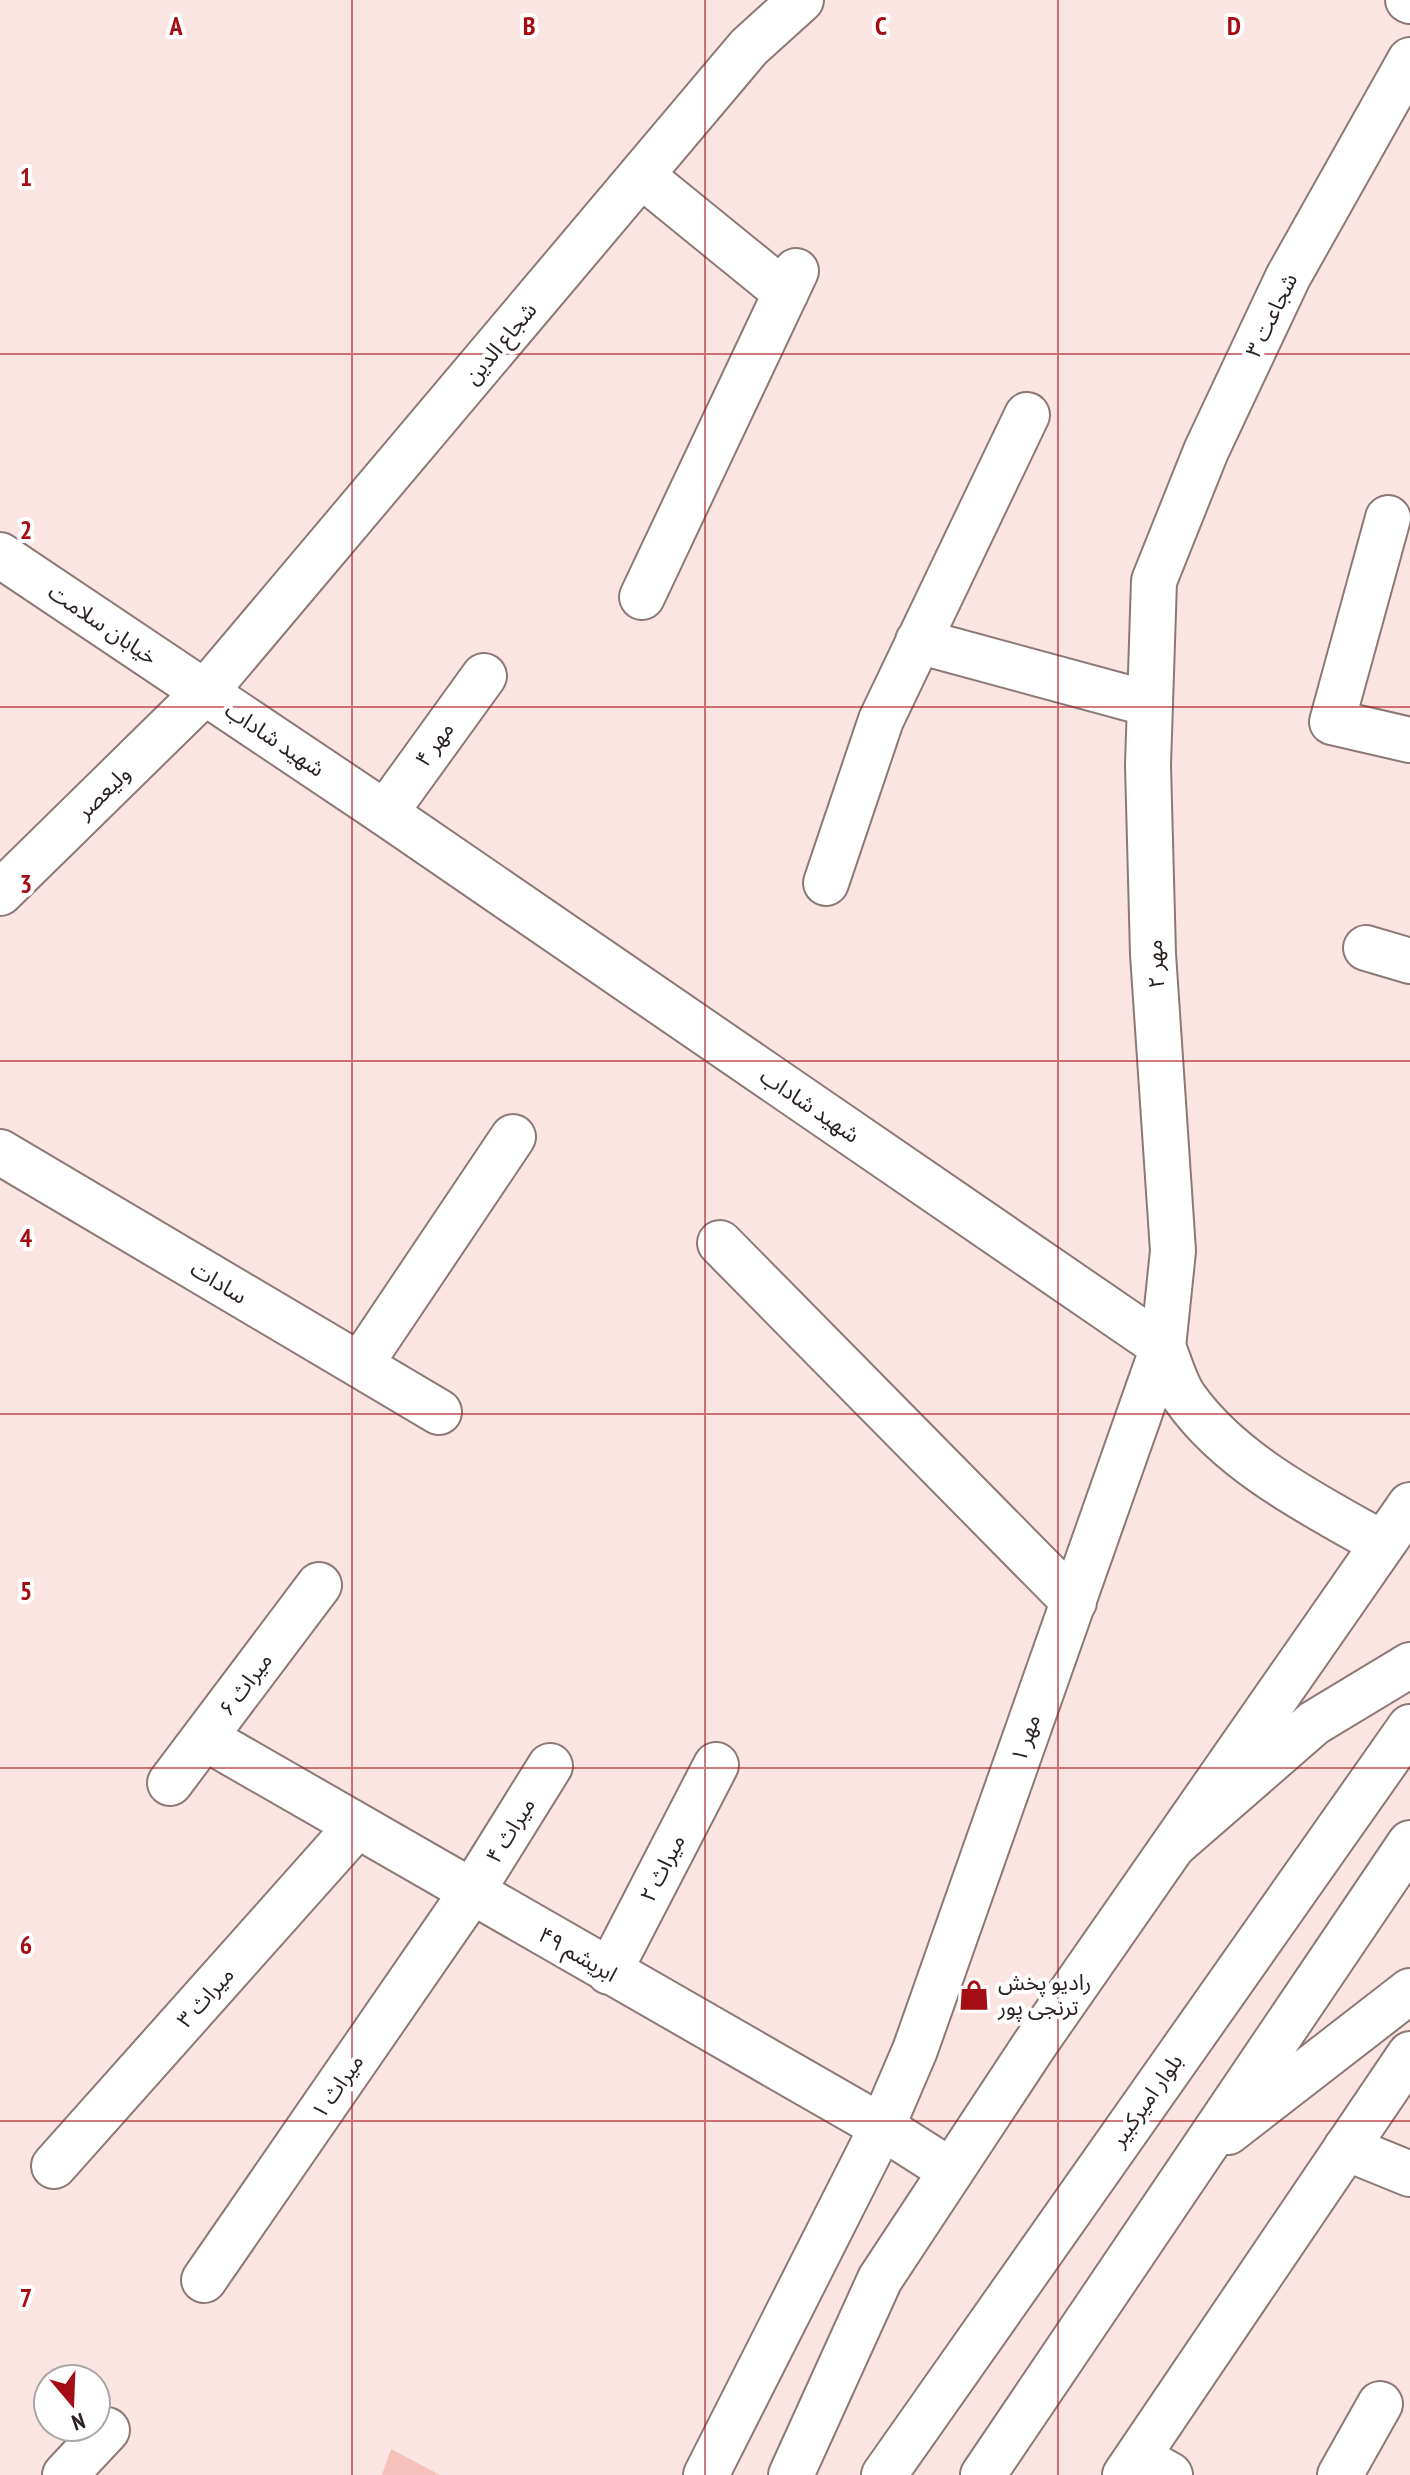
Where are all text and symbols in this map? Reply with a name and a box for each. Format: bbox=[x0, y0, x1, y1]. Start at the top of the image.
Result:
text: A bbox=[168, 9, 183, 42]
text: B bbox=[523, 9, 536, 42]
text: C bbox=[875, 9, 887, 42]
text: D bbox=[1227, 9, 1241, 42]
text: 1 bbox=[20, 160, 32, 193]
street label: شجاعت ۳ bbox=[1239, 268, 1303, 362]
street label: شجاع الدین bbox=[458, 296, 545, 392]
text: 2 bbox=[20, 513, 32, 546]
street label: خیابان سلامت bbox=[43, 577, 163, 671]
street label: شهید شاداب bbox=[220, 695, 330, 783]
street label: مهر ۴ bbox=[408, 716, 460, 772]
street label: ولیعصر bbox=[69, 759, 136, 825]
text: 3 bbox=[20, 867, 32, 900]
street label: مهر ۲ bbox=[1140, 939, 1170, 989]
street label: شهید شاداب bbox=[755, 1061, 865, 1149]
text: 4 bbox=[20, 1221, 33, 1254]
street label: سادات bbox=[186, 1254, 252, 1310]
text: 5 bbox=[20, 1574, 32, 1607]
street label: میراث ۶ bbox=[212, 1647, 278, 1721]
street label: مهر ۱ bbox=[1004, 1710, 1046, 1766]
street label: میراث ۴ bbox=[479, 1792, 541, 1868]
street label: میراث ۲ bbox=[633, 1829, 691, 1907]
street label: ابریشم ۴۹ bbox=[532, 1920, 623, 1990]
text: 6 bbox=[20, 1928, 32, 1961]
street label: میراث ۳ bbox=[170, 1961, 240, 2033]
place label: رادیو پخش ترنجی پور bbox=[997, 1968, 1091, 2022]
shop icon: رادیو پخش ترنجی پور bbox=[957, 1978, 991, 2012]
street label: میراث ۱ bbox=[305, 2048, 369, 2124]
street label: بلوار امیرکبیر bbox=[1103, 2048, 1188, 2153]
text: 7 bbox=[20, 2281, 32, 2314]
north arrow bbox=[32, 2363, 112, 2443]
text: N bbox=[68, 2407, 89, 2437]

